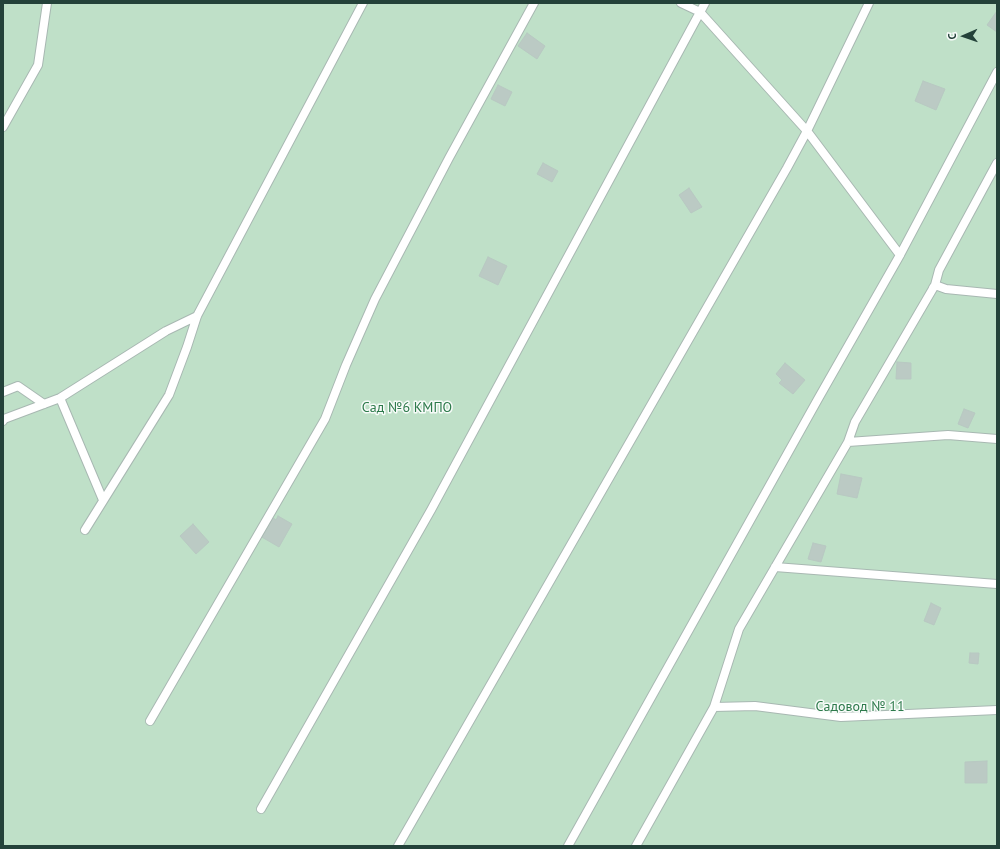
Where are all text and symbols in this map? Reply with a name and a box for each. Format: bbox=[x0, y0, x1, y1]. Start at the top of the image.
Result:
north arrow bbox=[944, 16, 984, 56]
text: С bbox=[945, 33, 959, 40]
park label: Сад №6 КМПО bbox=[362, 400, 452, 416]
park label: Садовод № 11 bbox=[815, 699, 905, 715]

